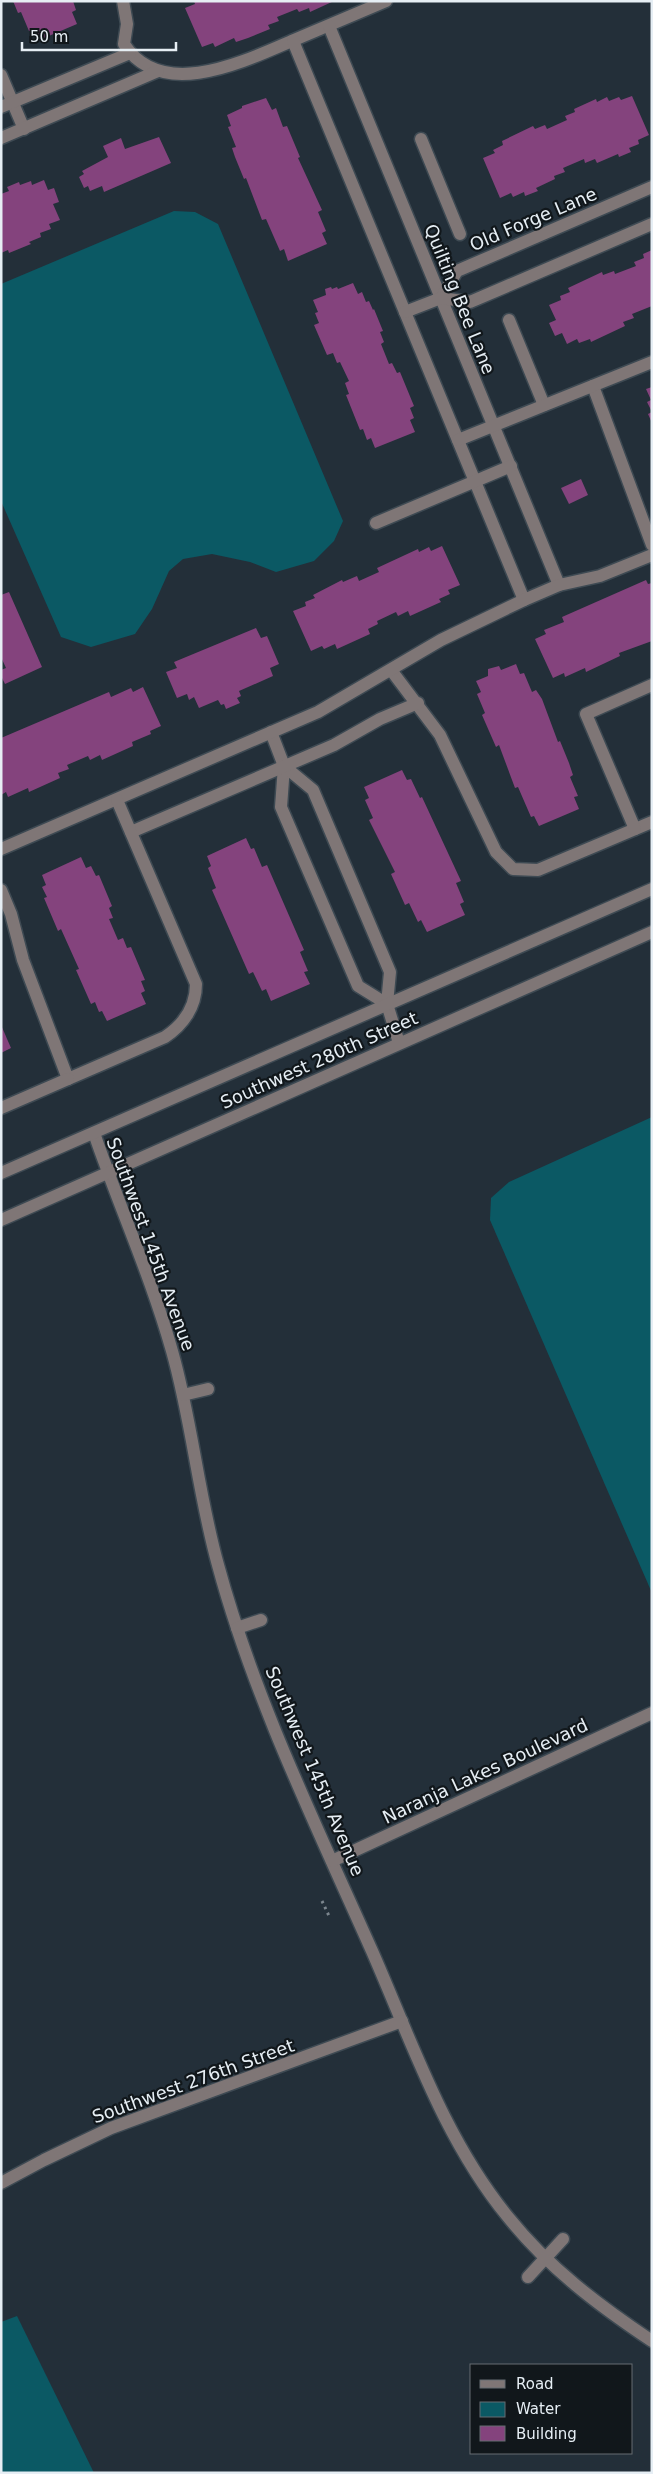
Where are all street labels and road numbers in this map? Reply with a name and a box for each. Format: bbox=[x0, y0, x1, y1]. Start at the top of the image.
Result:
street label: Old Forge Lane bbox=[466, 183, 600, 255]
street label: Quilting Bee Lane bbox=[420, 221, 500, 377]
street label: Southwest 280th Street bbox=[217, 1007, 421, 1113]
street label: Southwest 145th Avenue bbox=[103, 1134, 199, 1354]
street label: Southwest 145th Avenue bbox=[261, 1663, 369, 1879]
street label: Naranja Lakes Boulevard bbox=[379, 1714, 591, 1828]
street label: Southwest 276th Street bbox=[89, 2035, 297, 2127]

